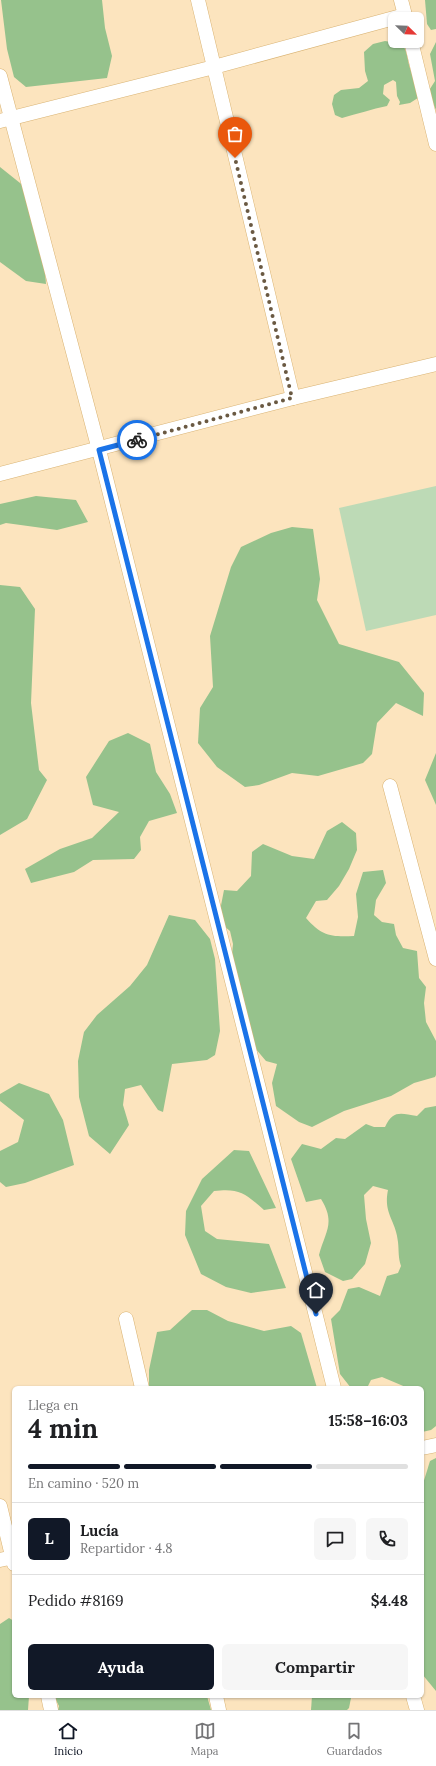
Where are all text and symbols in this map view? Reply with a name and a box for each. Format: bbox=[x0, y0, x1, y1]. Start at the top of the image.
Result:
north arrow bbox=[388, 12, 424, 48]
map controls bbox=[388, 12, 424, 48]
pin bbox=[218, 117, 252, 158]
icon: bag bbox=[224, 123, 246, 145]
courier bbox=[117, 420, 157, 460]
icon: bike bbox=[126, 429, 148, 451]
pin bbox=[299, 1273, 333, 1314]
icon: home bbox=[305, 1279, 327, 1301]
text: Llega en bbox=[28, 1397, 78, 1414]
text: 15:58–16:03 bbox=[329, 1411, 408, 1430]
text: 4 min bbox=[28, 1412, 98, 1445]
text: En camino · 520 m bbox=[28, 1475, 139, 1492]
button: chat bbox=[314, 1518, 356, 1560]
button: phone bbox=[366, 1518, 408, 1560]
text: Lucía bbox=[80, 1521, 119, 1540]
text: L bbox=[44, 1529, 54, 1548]
text: Repartidor · 4.8 bbox=[80, 1540, 173, 1557]
text: Pedido #8169 bbox=[28, 1591, 124, 1610]
text: $4.48 bbox=[371, 1591, 408, 1610]
button: Ayuda bbox=[28, 1644, 214, 1690]
button: Compartir bbox=[222, 1644, 408, 1690]
tab: Inicio bbox=[54, 1720, 83, 1758]
tab: Mapa bbox=[191, 1720, 219, 1758]
tab: Guardados bbox=[326, 1720, 382, 1758]

